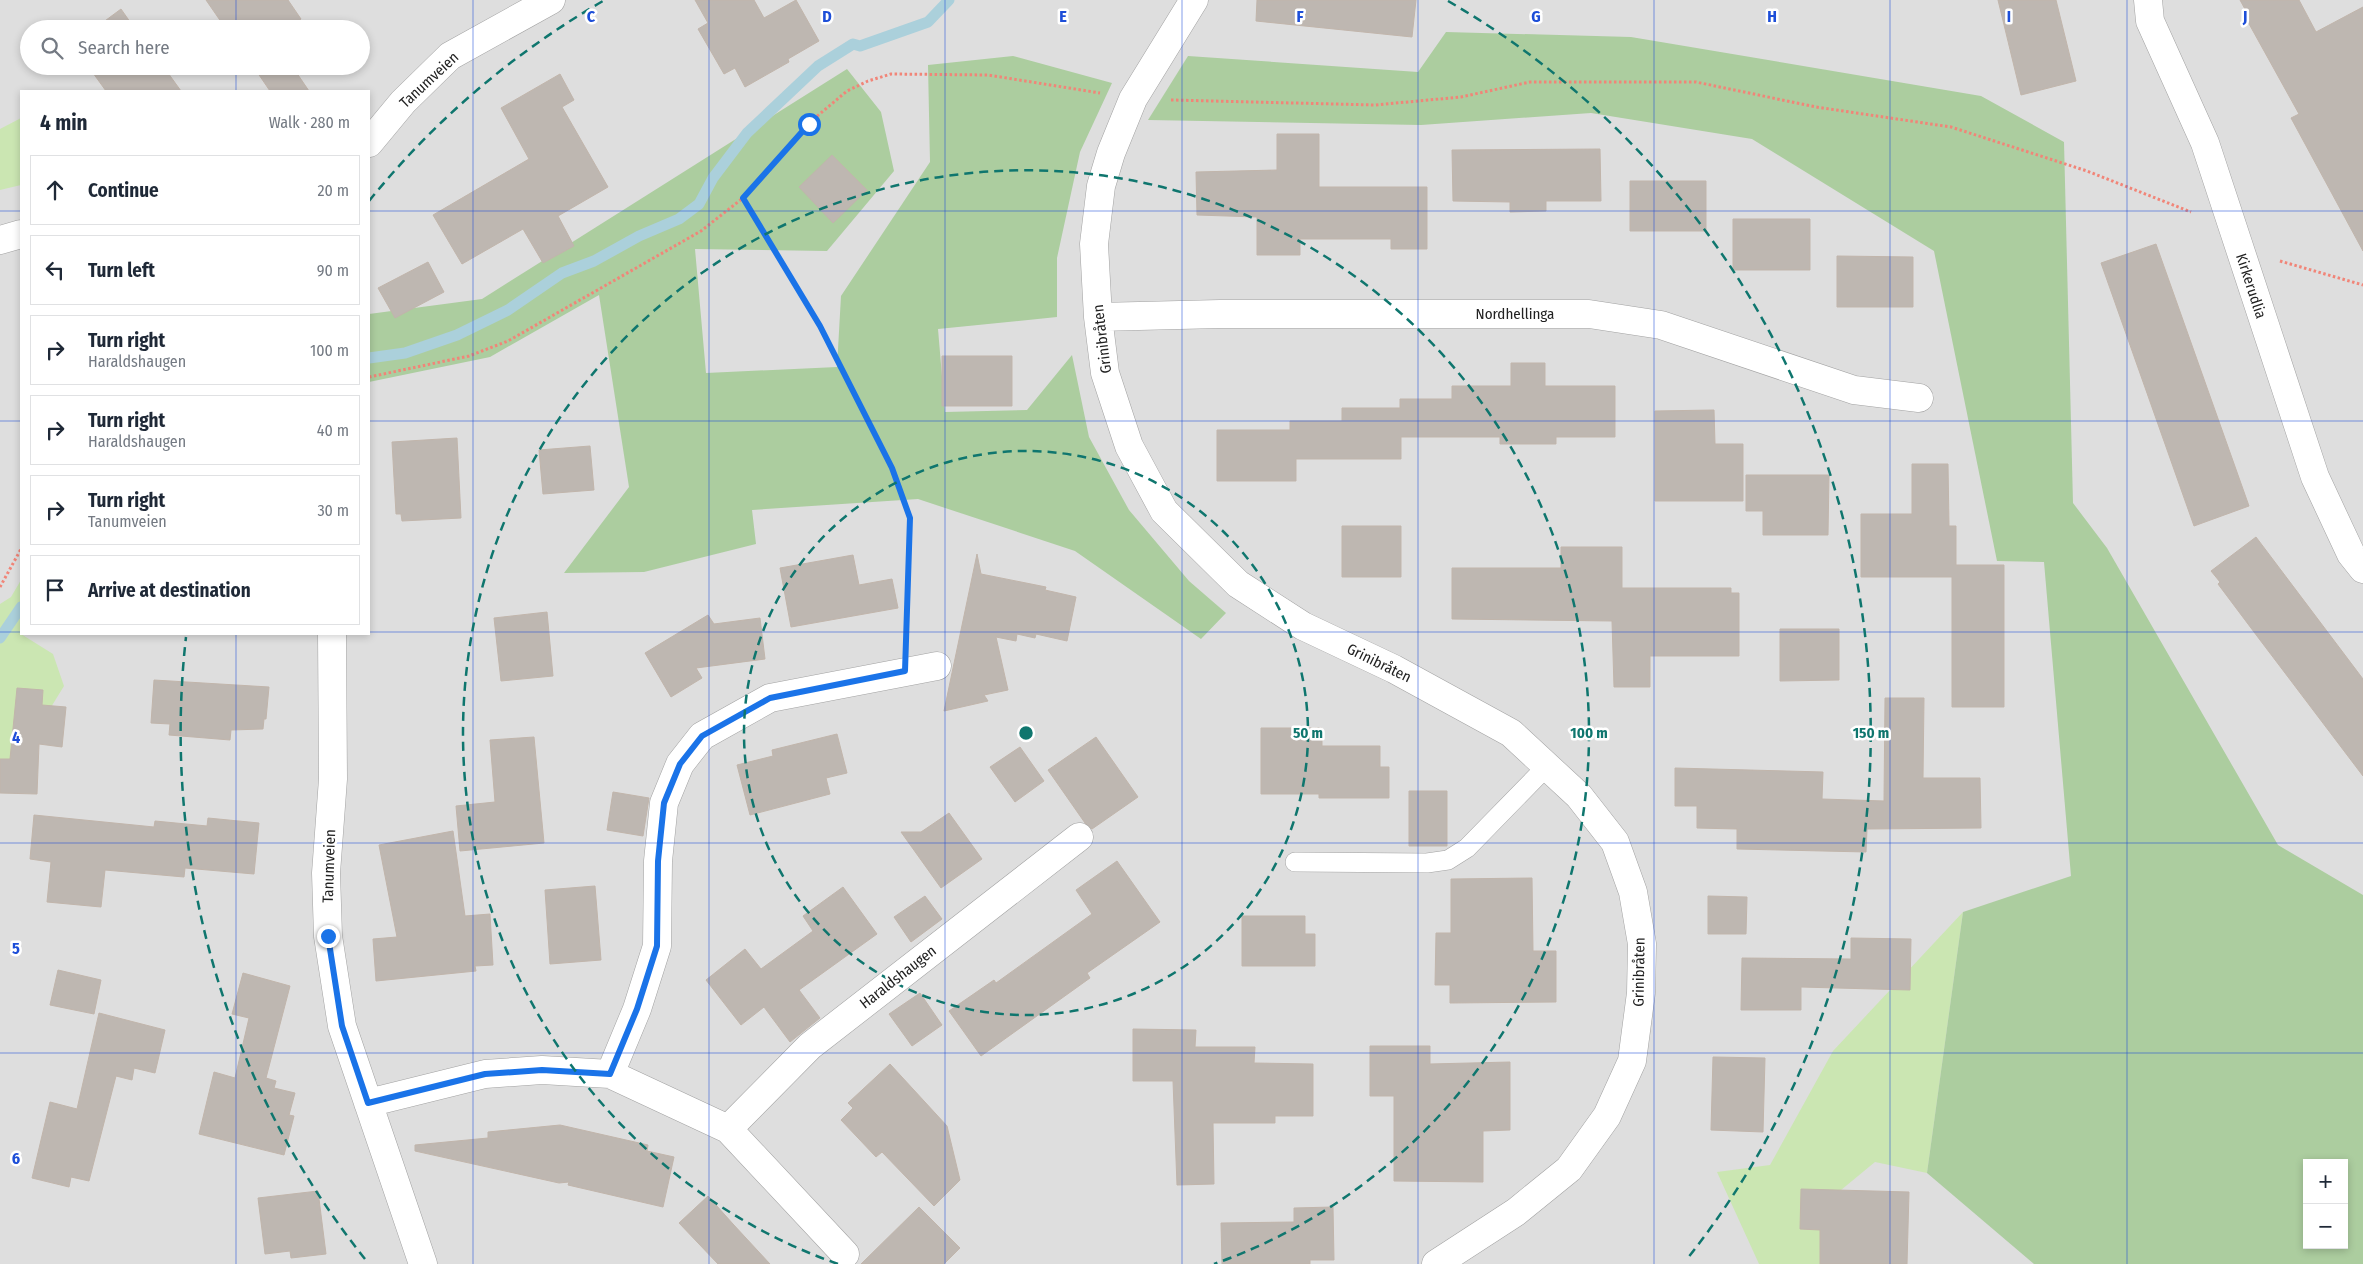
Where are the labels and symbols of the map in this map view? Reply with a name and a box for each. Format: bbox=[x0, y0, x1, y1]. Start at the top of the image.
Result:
text: C bbox=[587, 7, 596, 26]
text: D bbox=[822, 7, 832, 26]
text: E bbox=[1059, 7, 1067, 26]
text: F bbox=[1296, 7, 1304, 26]
text: G bbox=[1531, 7, 1541, 26]
text: H bbox=[1767, 7, 1777, 26]
text: I bbox=[2007, 7, 2011, 26]
text: J bbox=[2242, 7, 2247, 26]
street label: Tanumveien bbox=[396, 48, 462, 112]
route start bbox=[798, 113, 821, 136]
street label: Kirkerudlia bbox=[2232, 251, 2270, 321]
street label: Grinibråten bbox=[1089, 303, 1115, 375]
street label: Nordhellinga bbox=[1476, 305, 1554, 323]
street label: Grinibråten bbox=[1344, 640, 1414, 686]
centre of rings bbox=[1017, 724, 1035, 742]
text: 50 m bbox=[1293, 724, 1323, 742]
text: 100 m bbox=[1570, 724, 1608, 742]
text: 150 m bbox=[1853, 724, 1889, 742]
text: 4 bbox=[12, 728, 20, 747]
street label: Tanumveien bbox=[319, 829, 339, 903]
route end bbox=[317, 925, 340, 948]
street label: Grinibråten bbox=[1629, 937, 1649, 1007]
text: 5 bbox=[12, 939, 20, 958]
street label: Haraldshaugen bbox=[856, 942, 940, 1012]
text: 6 bbox=[12, 1149, 20, 1168]

